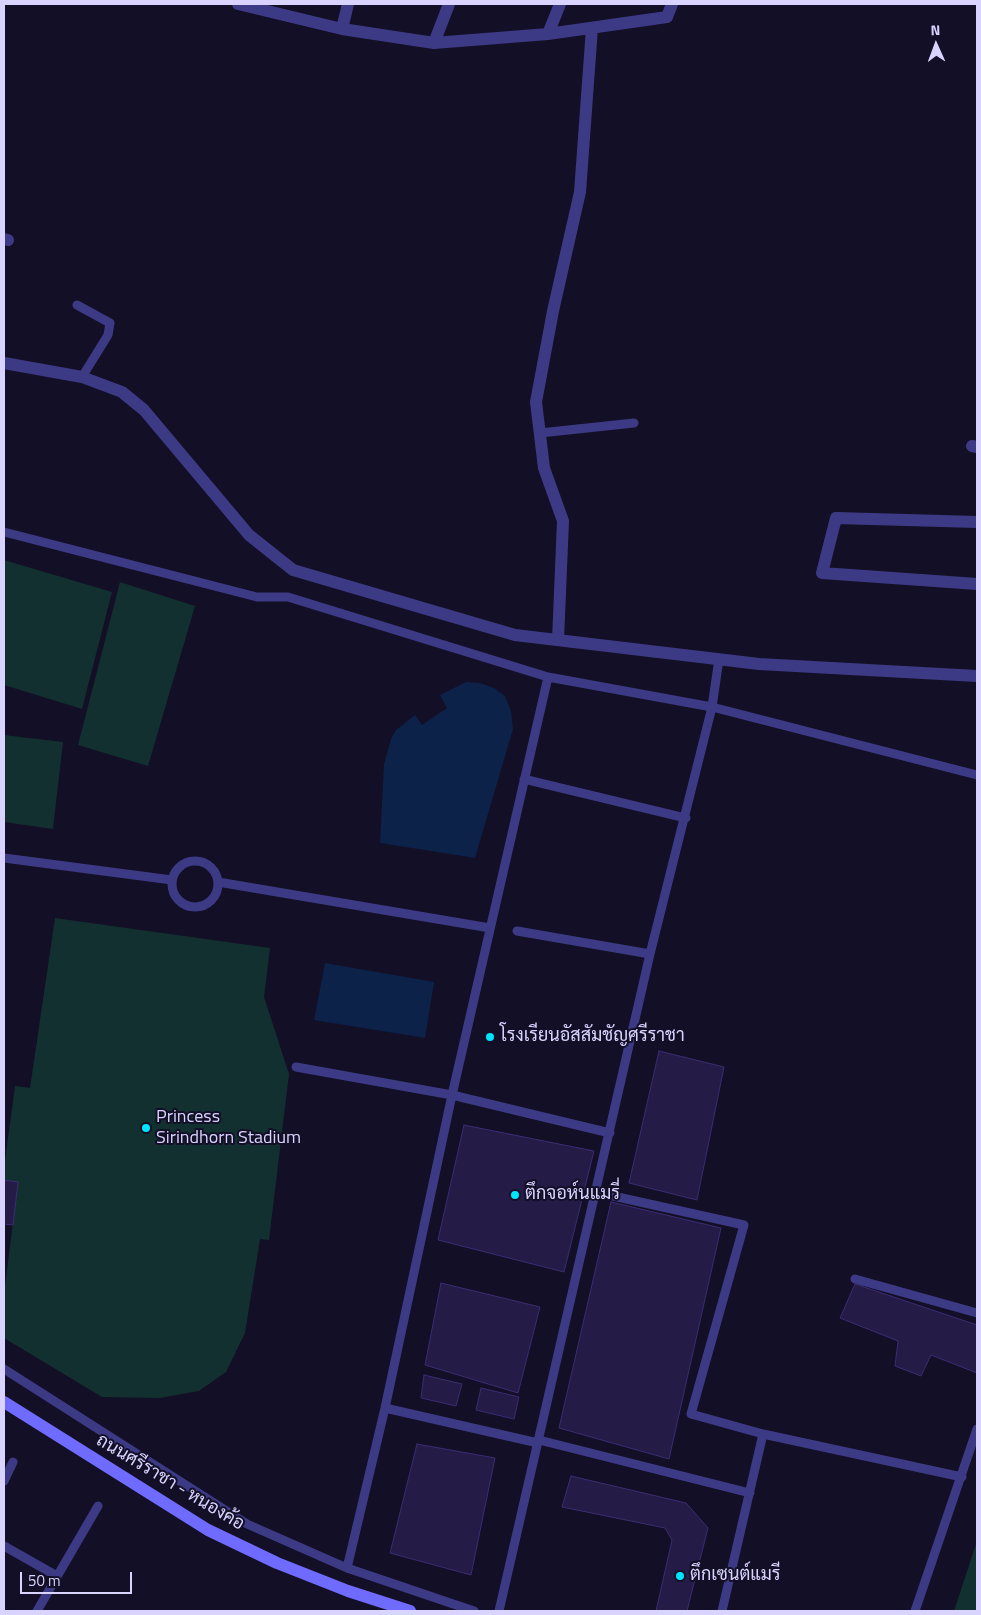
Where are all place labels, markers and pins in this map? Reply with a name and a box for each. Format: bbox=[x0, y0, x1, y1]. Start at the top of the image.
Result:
place label: โรงเรียนอัสสัมชัญศรีราชา bbox=[500, 1026, 685, 1048]
marker: โรงเรียนอัสสัมชัญศรีราชา bbox=[484, 1031, 496, 1043]
place label: Princess Sirindhorn Stadium bbox=[156, 1107, 301, 1150]
marker: Princess Sirindhorn Stadium bbox=[140, 1122, 152, 1134]
place label: ตึกจอห์นแมรี่ bbox=[525, 1184, 620, 1206]
marker: ตึกจอห์นแมรี่ bbox=[509, 1189, 521, 1201]
place label: ตึกเซนต์แมรี bbox=[690, 1565, 781, 1587]
marker: ตึกเซนต์แมรี bbox=[674, 1570, 686, 1582]

